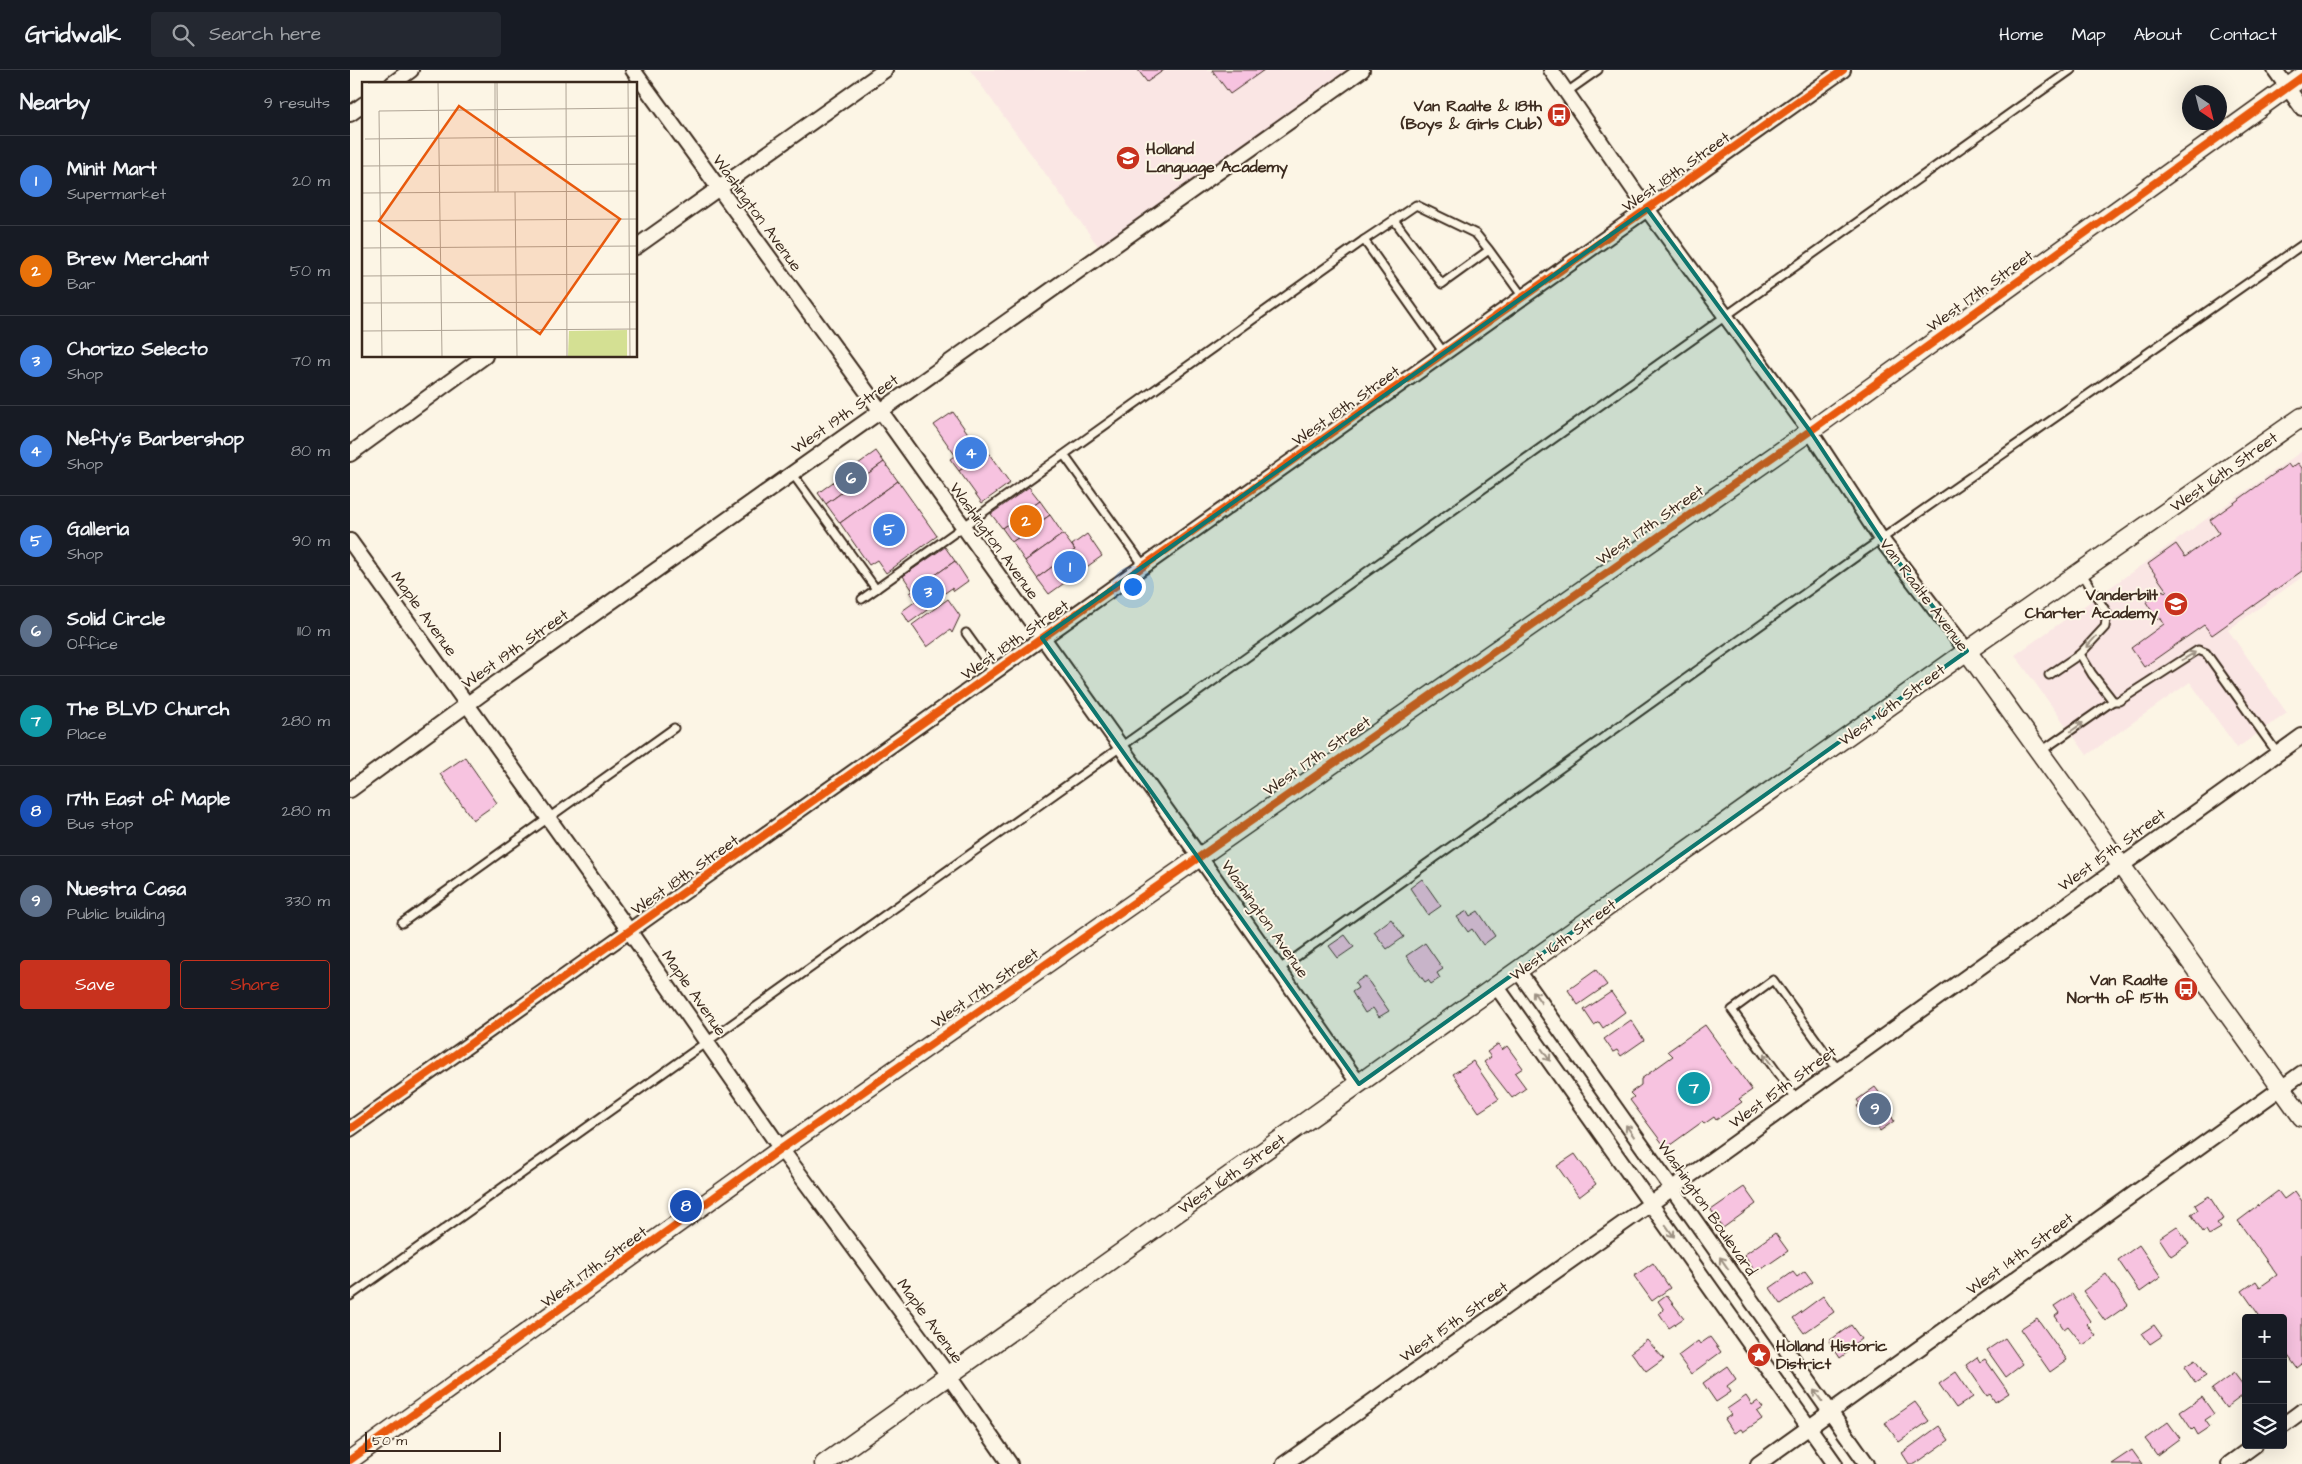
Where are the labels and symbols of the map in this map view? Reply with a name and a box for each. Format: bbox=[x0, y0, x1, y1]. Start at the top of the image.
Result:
inset map bbox=[362, 82, 638, 358]
north arrow bbox=[2182, 85, 2227, 130]
place label: Van Raalte & 18th (Boys & Girls Club) bbox=[1400, 95, 1543, 136]
bus stop icon: Van Raalte & 18th (Boys & Girls Club) bbox=[1546, 102, 1572, 128]
street label: West 18th Street bbox=[1618, 126, 1735, 217]
place label: Holland Language Academy bbox=[1146, 138, 1288, 180]
school or university icon: Holland Language Academy bbox=[1115, 145, 1141, 171]
street label: Washington Avenue bbox=[706, 150, 807, 277]
street label: West 17th Street bbox=[1922, 245, 2038, 337]
street label: West 18th Street bbox=[1288, 360, 1405, 451]
street label: West 19th Street bbox=[787, 369, 903, 459]
street label: West 16th Street bbox=[2166, 426, 2283, 517]
pin: 4 bbox=[955, 434, 987, 472]
pin: 6 bbox=[835, 459, 867, 497]
street label: Washington Avenue bbox=[943, 478, 1044, 605]
street label: West 17th Street bbox=[1592, 479, 1709, 570]
pin: 2 bbox=[1010, 502, 1042, 540]
pin: 5 bbox=[873, 511, 905, 549]
street label: Van Raalte Avenue bbox=[1874, 534, 1974, 656]
pin: 1 bbox=[1054, 548, 1086, 586]
street label: Maple Avenue bbox=[386, 567, 462, 661]
pin: 3 bbox=[912, 573, 944, 611]
your location bbox=[1120, 574, 1146, 600]
place label: Vanderbilt Charter Academy bbox=[2025, 584, 2159, 625]
school or university icon: Vanderbilt Charter Academy bbox=[2163, 591, 2189, 617]
street label: West 18th Street bbox=[957, 594, 1074, 685]
street label: West 19th Street bbox=[457, 604, 573, 694]
one-way arrow bbox=[2085, 636, 2097, 649]
one-way arrow bbox=[2181, 650, 2195, 660]
street label: West 16th Street bbox=[1834, 659, 1950, 751]
street label: West 17th Street bbox=[1259, 710, 1376, 801]
one-way arrow bbox=[2069, 722, 2083, 732]
street label: West 15th Street bbox=[2054, 803, 2171, 897]
street label: West 18th Street bbox=[627, 829, 744, 920]
street label: Washington Avenue bbox=[1215, 855, 1314, 983]
street label: West 16th Street bbox=[1505, 894, 1621, 986]
street label: West 17th Street bbox=[927, 942, 1044, 1033]
street label: Maple Avenue bbox=[656, 946, 732, 1040]
place label: Van Raalte North of 15th bbox=[2067, 969, 2169, 1009]
bus stop icon: Van Raalte North of 15th bbox=[2173, 976, 2199, 1002]
one-way arrow bbox=[1532, 991, 1542, 1005]
street label: West 15th Street bbox=[1725, 1040, 1842, 1134]
one-way arrow bbox=[1541, 1048, 1551, 1062]
one-way arrow bbox=[1763, 1053, 1773, 1067]
pin: 7 bbox=[1678, 1069, 1710, 1107]
pin: 9 bbox=[1859, 1090, 1891, 1128]
one-way arrow bbox=[1625, 1124, 1635, 1138]
street label: West 16th Street bbox=[1174, 1128, 1291, 1219]
street label: Washington Boulevard bbox=[1651, 1136, 1762, 1281]
pin: 8 bbox=[670, 1187, 702, 1225]
street label: West 14th Street bbox=[1962, 1207, 2079, 1300]
street label: West 17th Street bbox=[536, 1221, 652, 1313]
one-way arrow bbox=[1665, 1224, 1675, 1238]
one-way arrow bbox=[1719, 1256, 1729, 1270]
street label: Maple Avenue bbox=[892, 1274, 968, 1368]
street label: West 15th Street bbox=[1395, 1276, 1513, 1368]
place label: Holland Historic District bbox=[1776, 1335, 1888, 1375]
place icon: Holland Historic District bbox=[1746, 1342, 1772, 1368]
one-way arrow bbox=[1813, 1390, 1824, 1403]
scale bar bbox=[365, 1429, 501, 1452]

